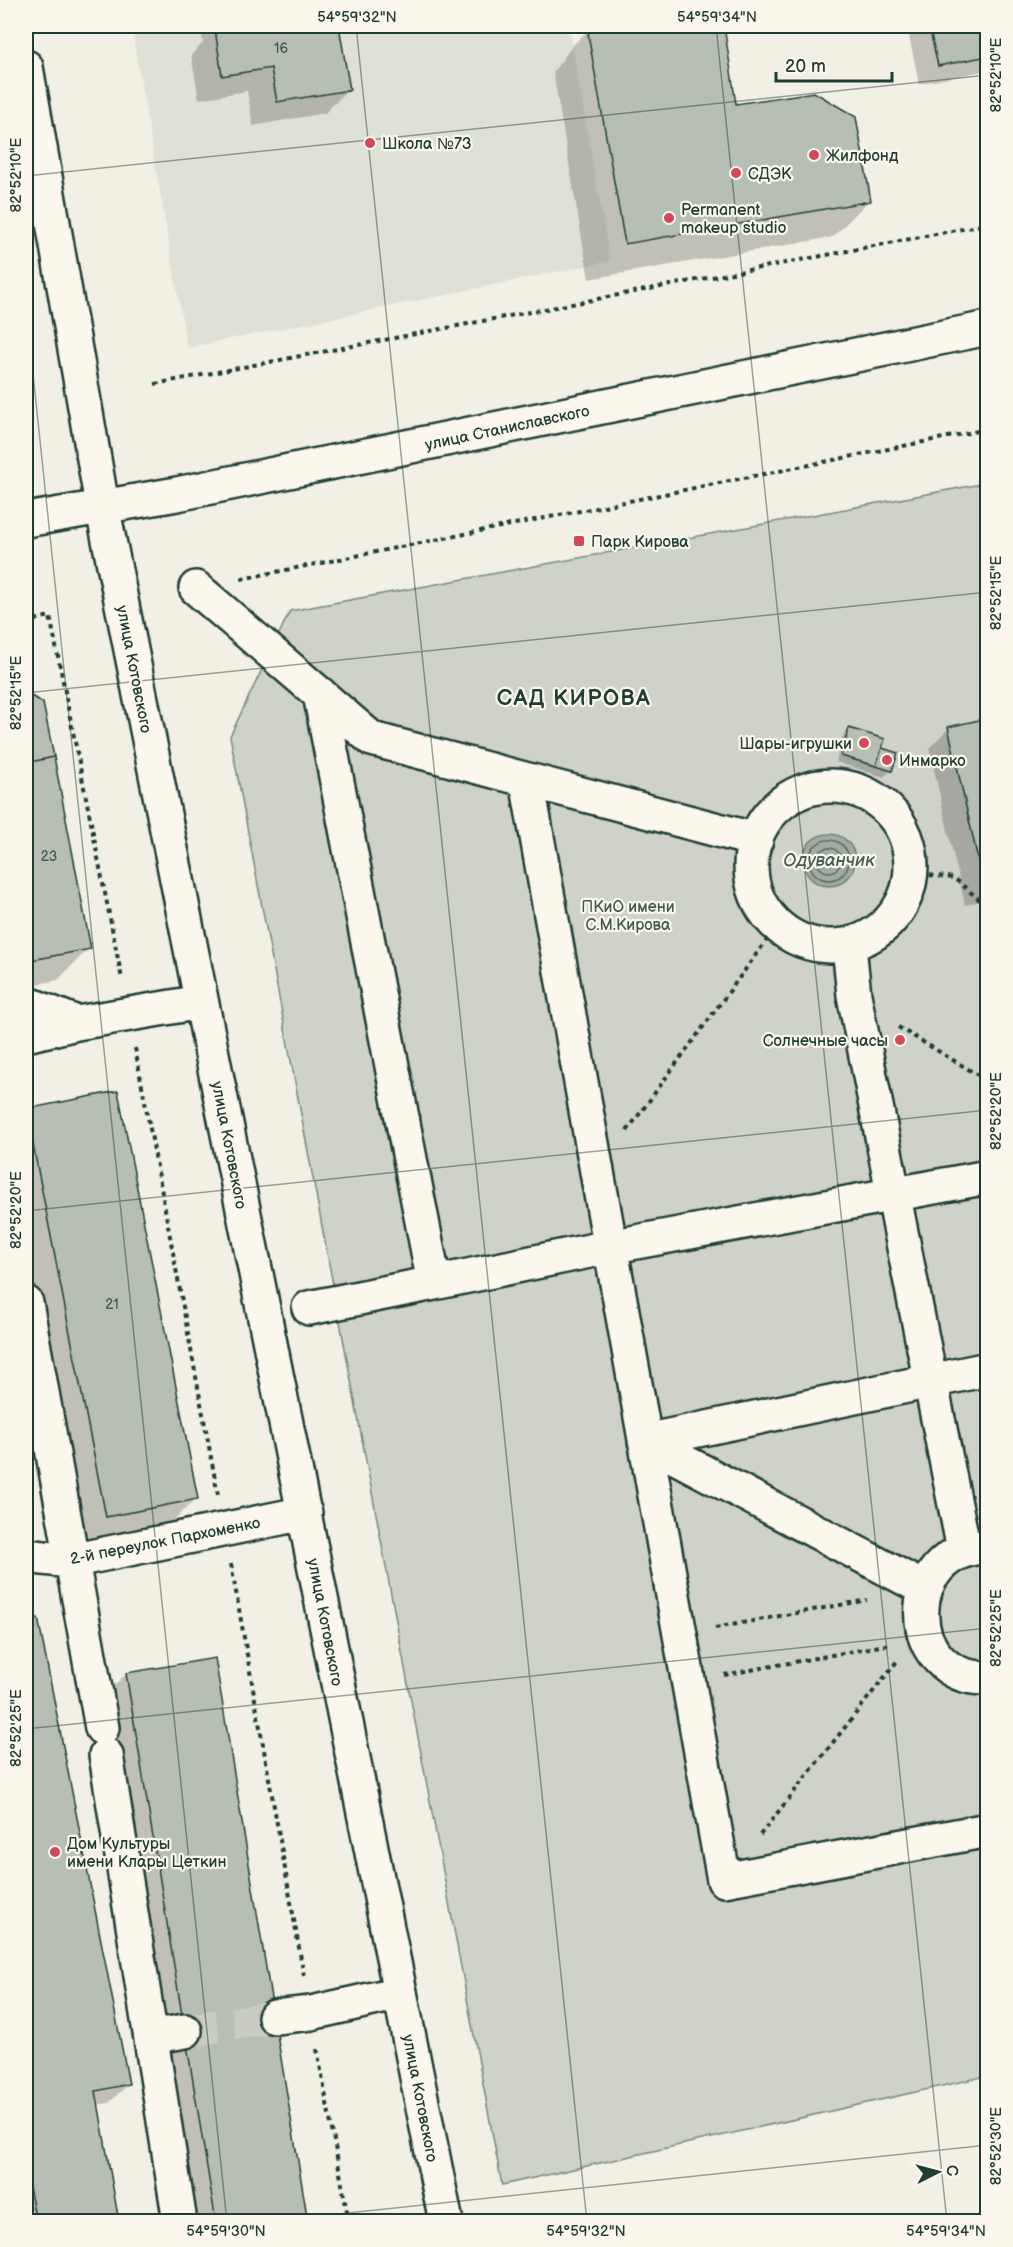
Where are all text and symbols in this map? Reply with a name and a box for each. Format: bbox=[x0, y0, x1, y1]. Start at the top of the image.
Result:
text: 54°59'32"N bbox=[317, 8, 397, 27]
text: 54°59'34"N bbox=[677, 8, 757, 27]
text: 82°52'10"E bbox=[987, 37, 1006, 112]
house number: 16 bbox=[274, 40, 288, 57]
scale bar bbox=[776, 45, 892, 83]
text: 20 m bbox=[785, 56, 826, 77]
place label: Школа №73 bbox=[382, 135, 472, 154]
marker: Школа №73 bbox=[363, 136, 377, 150]
text: 82°52'10"E bbox=[7, 137, 26, 212]
place label: Жилфонд bbox=[826, 147, 899, 166]
marker: Жилфонд bbox=[807, 148, 821, 162]
place label: СДЭК bbox=[748, 165, 792, 184]
marker: СДЭК bbox=[729, 166, 743, 180]
place label: Permanent makeup studio bbox=[681, 201, 787, 238]
marker: Permanent makeup studio bbox=[662, 211, 676, 225]
street label: улица Станиславского bbox=[423, 402, 591, 455]
place label: Парк Кирова bbox=[591, 533, 689, 552]
marker: Парк Кирова bbox=[572, 534, 586, 548]
text: 82°52'15"E bbox=[987, 556, 1006, 630]
street label: улица Котовского bbox=[112, 604, 155, 735]
text: 82°52'15"E bbox=[7, 656, 26, 730]
district label: САД КИРОВА bbox=[497, 685, 651, 712]
place label: Шары-игрушки bbox=[739, 735, 852, 754]
marker: Шары-игрушки bbox=[857, 736, 871, 750]
place label: Инмарко bbox=[899, 752, 966, 771]
marker: Инмарко bbox=[880, 753, 894, 767]
house number: 23 bbox=[41, 848, 57, 865]
water label: Одуванчик bbox=[783, 850, 875, 871]
park label: ПКиО имени С.М.Кирова bbox=[581, 898, 675, 935]
place label: Солнечные часы bbox=[763, 1032, 888, 1051]
marker: Солнечные часы bbox=[893, 1033, 907, 1047]
text: 82°52'20"E bbox=[987, 1072, 1006, 1150]
street label: улица Котовского bbox=[207, 1080, 250, 1211]
text: 82°52'20"E bbox=[7, 1171, 26, 1249]
house number: 21 bbox=[105, 1296, 119, 1313]
street label: 2-й переулок Пархоменко bbox=[69, 1514, 262, 1569]
street label: улица Котовского bbox=[303, 1557, 346, 1688]
text: 82°52'25"E bbox=[987, 1589, 1006, 1667]
text: 82°52'25"E bbox=[7, 1689, 26, 1767]
place label: Дом Культуры имени Клары Цеткин bbox=[67, 1835, 227, 1872]
marker: Дом Культуры имени Клары Цеткин bbox=[48, 1845, 62, 1859]
street label: улица Котовского bbox=[398, 2033, 441, 2164]
text: 82°52'30"E bbox=[987, 2107, 1006, 2185]
north arrow bbox=[908, 2142, 968, 2202]
text: С bbox=[941, 2164, 961, 2177]
text: 54°59'30"N bbox=[186, 2222, 266, 2241]
text: 54°59'32"N bbox=[546, 2222, 626, 2241]
text: 54°59'34"N bbox=[906, 2222, 986, 2241]

